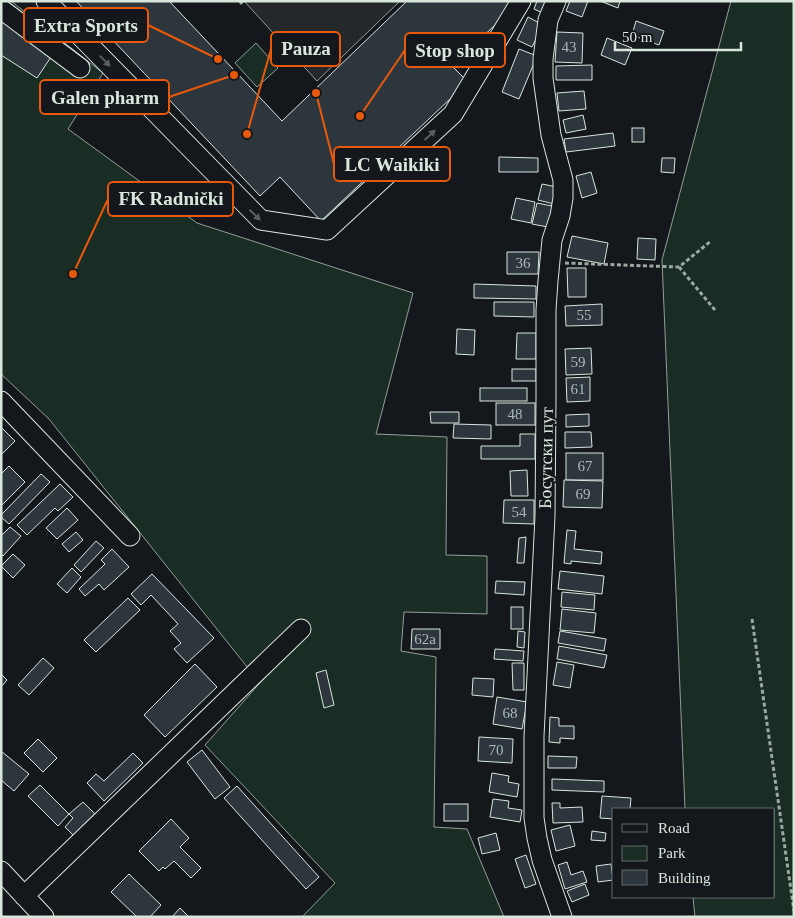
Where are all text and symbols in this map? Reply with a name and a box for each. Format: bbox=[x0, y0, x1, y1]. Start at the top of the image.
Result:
callout: Extra Sports bbox=[24, 8, 148, 42]
text: Extra Sports bbox=[34, 15, 138, 36]
scale bar bbox=[615, 20, 741, 52]
text: 50 m bbox=[622, 29, 653, 45]
callout: Pauza bbox=[271, 32, 340, 66]
callout: Stop shop bbox=[405, 33, 505, 67]
text: Pauza bbox=[281, 38, 331, 59]
house number: 43 bbox=[562, 39, 577, 55]
text: Stop shop bbox=[415, 40, 495, 61]
one-way arrow bbox=[99, 55, 111, 67]
callout: Galen pharm bbox=[40, 80, 169, 114]
text: Galen pharm bbox=[51, 87, 159, 108]
one-way arrow bbox=[423, 129, 435, 141]
callout: LC Waikiki bbox=[334, 147, 450, 181]
text: LC Waikiki bbox=[344, 154, 440, 175]
callout: FK Radnički bbox=[108, 182, 233, 216]
text: FK Radnički bbox=[118, 188, 224, 209]
one-way arrow bbox=[249, 209, 261, 221]
house number: 36 bbox=[516, 255, 531, 271]
house number: 55 bbox=[577, 307, 592, 323]
house number: 59 bbox=[571, 354, 586, 370]
house number: 61 bbox=[571, 381, 586, 397]
house number: 48 bbox=[508, 406, 523, 422]
street label: Босутски пут bbox=[535, 407, 557, 509]
house number: 67 bbox=[578, 458, 593, 474]
house number: 69 bbox=[576, 486, 591, 502]
house number: 54 bbox=[512, 504, 527, 520]
house number: 62a bbox=[414, 631, 436, 647]
house number: 68 bbox=[503, 705, 518, 721]
house number: 70 bbox=[489, 742, 504, 758]
legend bbox=[612, 808, 775, 898]
text: Road bbox=[658, 820, 690, 836]
text: Park bbox=[658, 845, 686, 861]
text: Building bbox=[658, 870, 711, 886]

